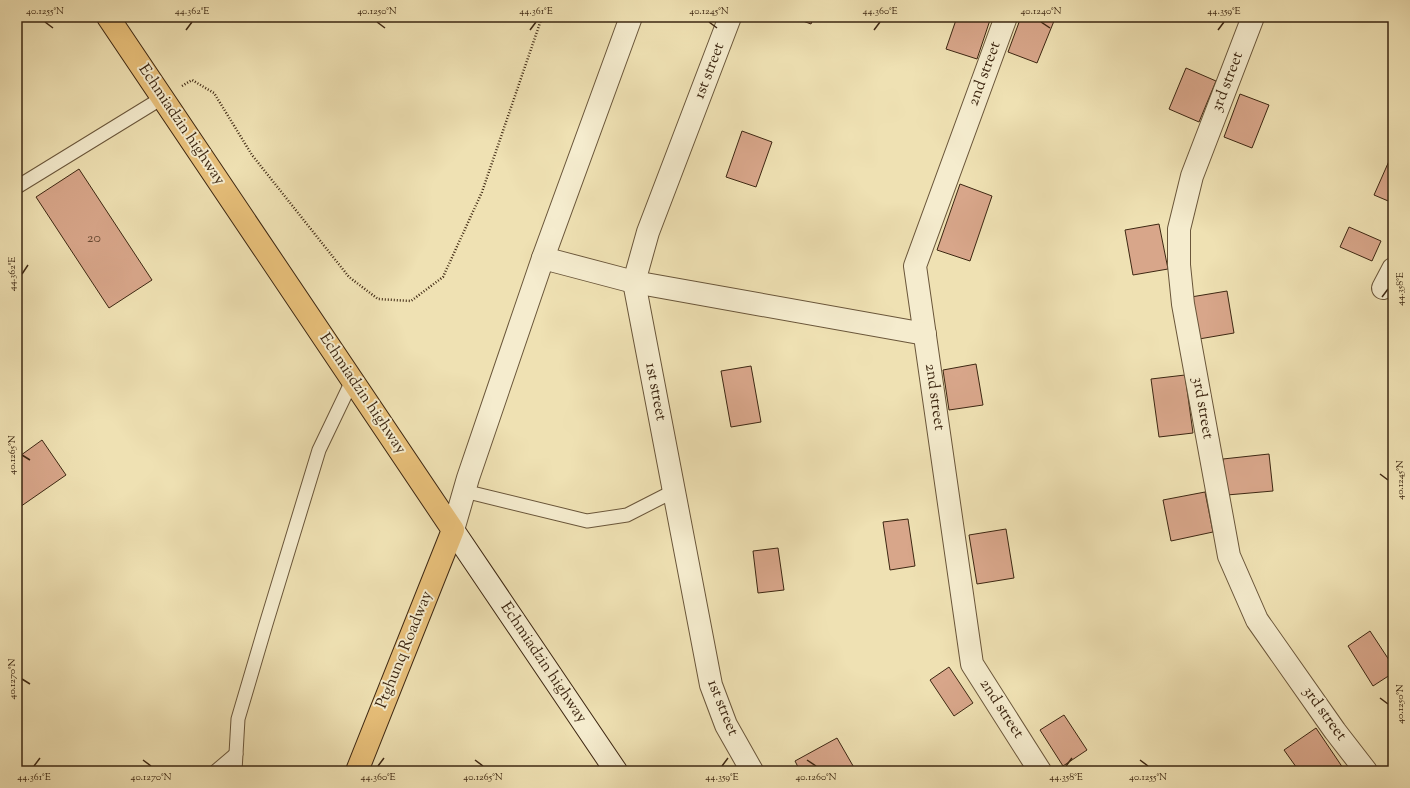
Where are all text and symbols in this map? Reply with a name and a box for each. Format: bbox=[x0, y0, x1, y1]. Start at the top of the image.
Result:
text: 40.1255°N bbox=[26, 4, 64, 19]
text: 44.362°E bbox=[175, 4, 209, 19]
text: 40.1250°N bbox=[357, 4, 397, 19]
text: 44.361°E bbox=[519, 4, 553, 19]
text: 40.1245°N bbox=[689, 4, 729, 19]
text: 44.360°E bbox=[862, 4, 898, 19]
text: 40.1240°N bbox=[1020, 4, 1062, 19]
text: 44.359°E bbox=[1207, 4, 1241, 19]
street label: 2nd street bbox=[963, 38, 1007, 110]
street label: 1st street bbox=[689, 39, 731, 103]
street label: 3rd street bbox=[1206, 48, 1250, 115]
street label: Echmiadzin highway bbox=[132, 60, 230, 190]
house number: 20 bbox=[87, 229, 101, 249]
text: 44.362°E bbox=[5, 257, 20, 291]
text: 44.358°E bbox=[1393, 272, 1408, 306]
street label: Echmiadzin highway bbox=[313, 329, 411, 459]
street label: 1st street bbox=[638, 361, 672, 424]
street label: 2nd street bbox=[918, 362, 950, 432]
street label: 3rd street bbox=[1185, 375, 1219, 441]
text: 40.1265°N bbox=[5, 435, 20, 475]
text: 40.1245°N bbox=[1393, 460, 1408, 500]
street label: Ptghunq Roadway bbox=[371, 588, 439, 712]
street label: Echmiadzin highway bbox=[494, 598, 592, 728]
text: 40.1270°N bbox=[5, 658, 20, 700]
street label: 2nd street bbox=[973, 675, 1029, 744]
street label: 1st street bbox=[700, 676, 744, 740]
street label: 3rd street bbox=[1296, 682, 1352, 747]
text: 40.1250°N bbox=[1393, 684, 1408, 724]
text: 44.361°E bbox=[17, 770, 51, 785]
text: 40.1270°N bbox=[130, 770, 172, 785]
text: 44.360°E bbox=[360, 770, 396, 785]
text: 40.1265°N bbox=[463, 770, 503, 785]
text: 44.359°E bbox=[705, 770, 739, 785]
text: 40.1260°N bbox=[795, 770, 837, 785]
text: 44.358°E bbox=[1049, 770, 1083, 785]
text: 40.1255°N bbox=[1129, 770, 1167, 785]

